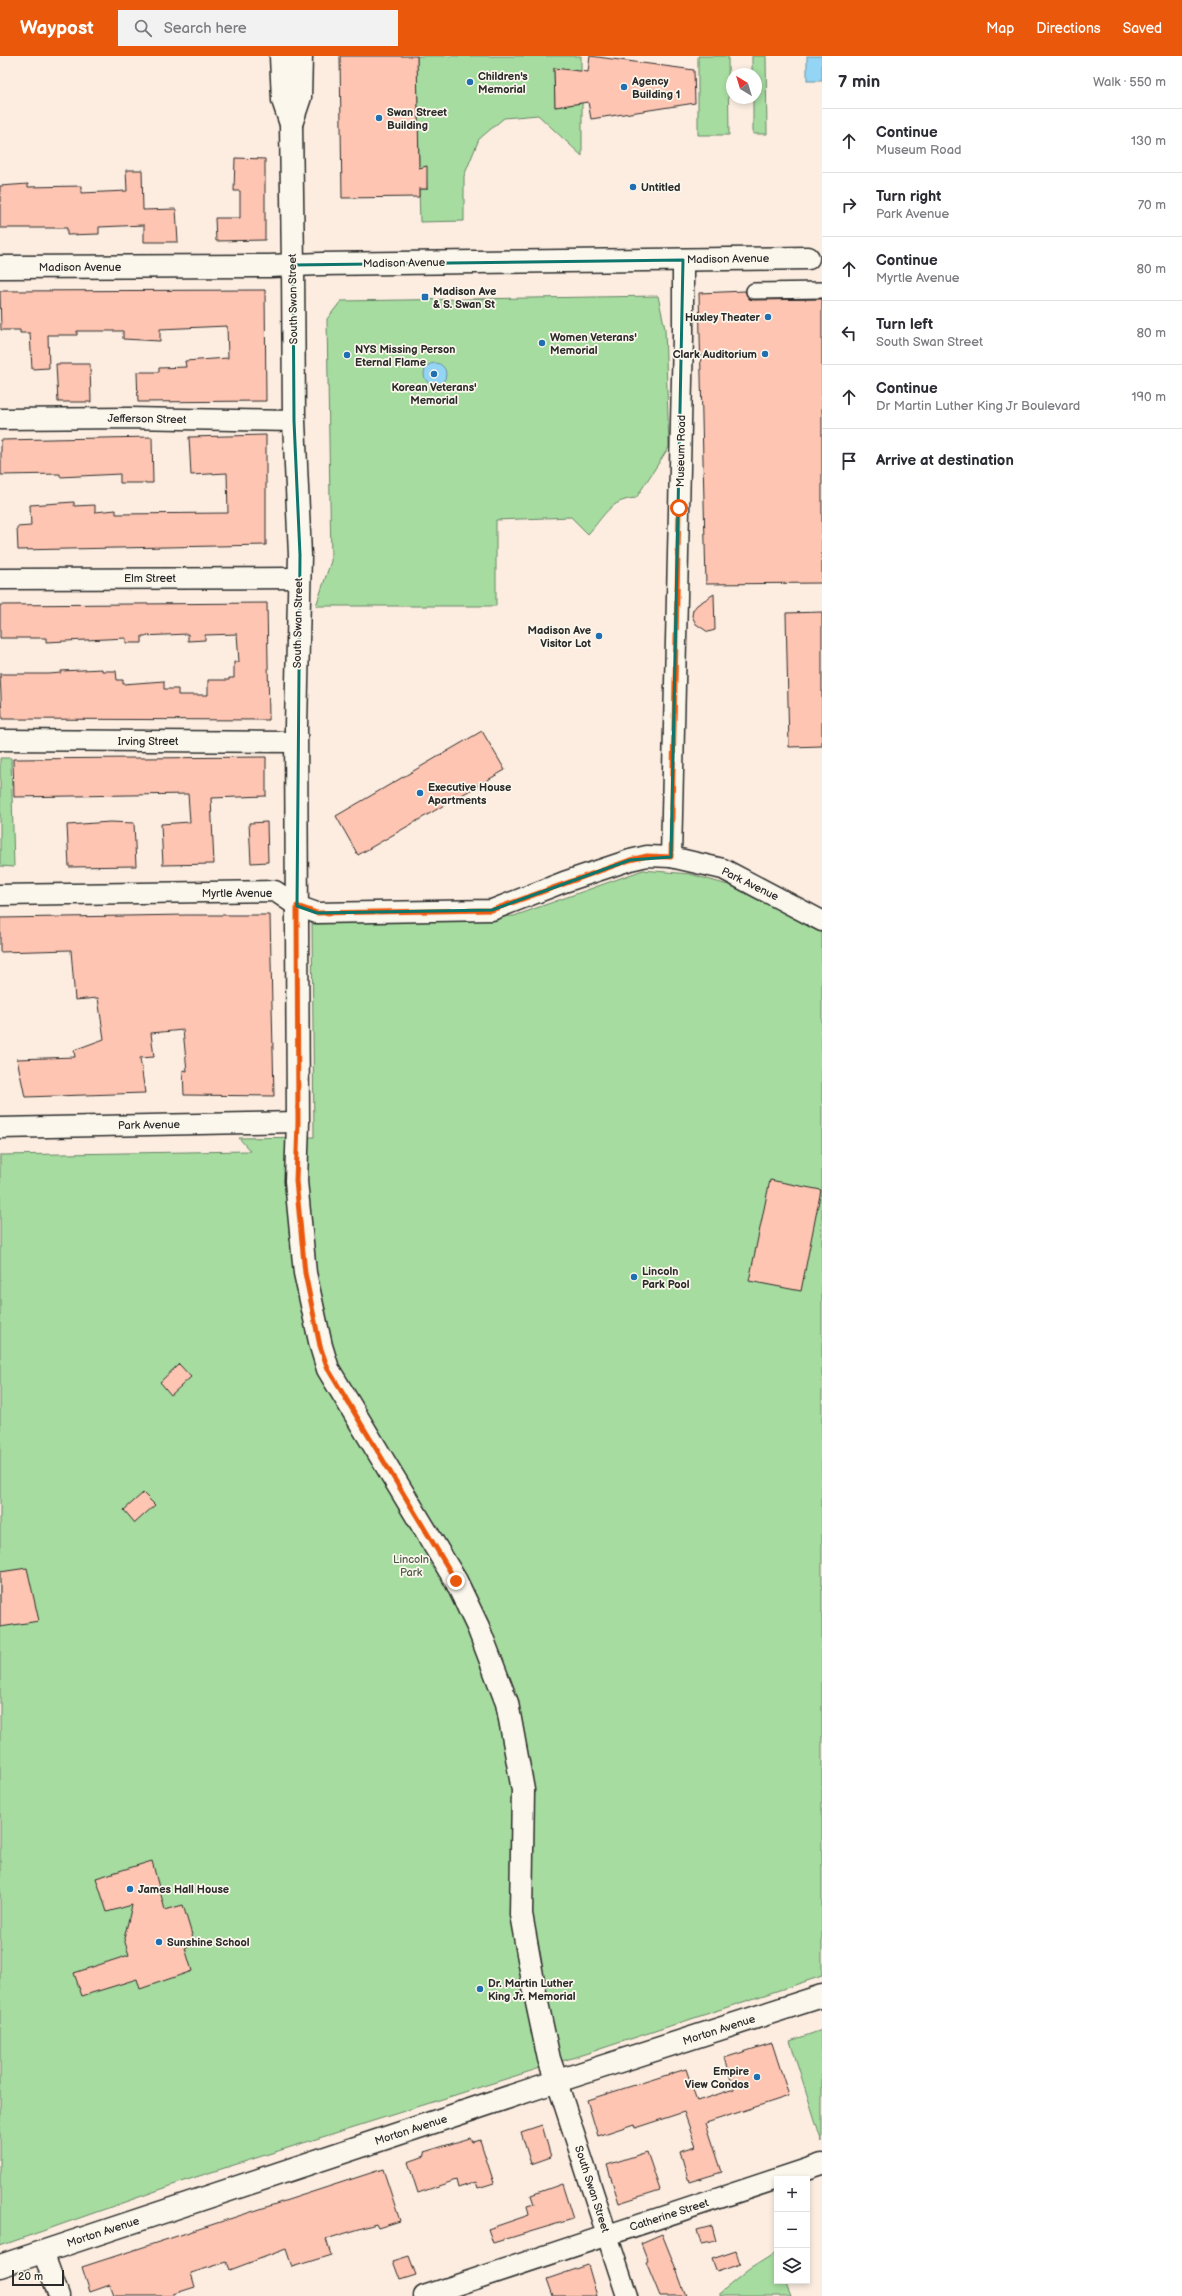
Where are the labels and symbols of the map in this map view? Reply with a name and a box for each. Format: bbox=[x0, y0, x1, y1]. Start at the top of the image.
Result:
north arrow bbox=[726, 68, 762, 104]
place label: Children's Memorial bbox=[478, 70, 528, 96]
place label: Agency Building 1 bbox=[631, 75, 680, 101]
marker: Children's Memorial bbox=[465, 77, 475, 87]
marker: Agency Building 1 bbox=[619, 82, 629, 92]
place label: Swan Street Building bbox=[387, 106, 447, 132]
marker: Swan Street Building bbox=[374, 113, 384, 123]
place label: Untitled bbox=[641, 181, 681, 194]
marker: Untitled bbox=[628, 182, 638, 192]
street label: Madison Avenue bbox=[687, 252, 770, 266]
street label: South Swan Street bbox=[286, 253, 300, 344]
street label: Madison Avenue bbox=[363, 256, 446, 270]
street label: Madison Avenue bbox=[39, 261, 122, 274]
place label: Madison Ave & S. Swan St bbox=[433, 285, 496, 311]
marker: Madison Ave & S. Swan St bbox=[420, 292, 430, 302]
place label: Huxley Theater bbox=[685, 311, 761, 324]
marker: Huxley Theater bbox=[763, 312, 773, 322]
place label: Women Veterans' Memorial bbox=[550, 331, 637, 357]
marker: Women Veterans' Memorial bbox=[537, 338, 547, 348]
place label: NYS Missing Person Eternal Flame bbox=[355, 343, 455, 369]
place label: Clark Auditorium bbox=[673, 348, 757, 361]
marker: Clark Auditorium bbox=[760, 349, 770, 359]
marker: NYS Missing Person Eternal Flame bbox=[342, 350, 352, 360]
marker: Korean Veterans' Memorial bbox=[429, 369, 439, 379]
place label: Korean Veterans' Memorial bbox=[391, 381, 477, 407]
street label: Jefferson Street bbox=[107, 412, 187, 426]
street label: Museum Road bbox=[674, 415, 688, 487]
route start bbox=[670, 499, 688, 517]
street label: Elm Street bbox=[124, 572, 176, 585]
street label: South Swan Street bbox=[291, 577, 305, 668]
place label: Madison Ave Visitor Lot bbox=[528, 624, 591, 650]
marker: Madison Ave Visitor Lot bbox=[594, 631, 604, 641]
street label: Irving Street bbox=[118, 735, 179, 748]
place label: Executive House Apartments bbox=[427, 781, 511, 807]
marker: Executive House Apartments bbox=[415, 788, 425, 798]
street label: Park Avenue bbox=[719, 865, 781, 904]
street label: Myrtle Avenue bbox=[202, 887, 273, 900]
street label: Park Avenue bbox=[118, 1118, 181, 1132]
place label: Lincoln Park Pool bbox=[642, 1265, 690, 1291]
marker: Lincoln Park Pool bbox=[629, 1272, 639, 1282]
park label: Lincoln Park bbox=[393, 1553, 429, 1579]
route end bbox=[447, 1572, 465, 1590]
place label: James Hall House bbox=[138, 1883, 229, 1896]
marker: James Hall House bbox=[125, 1884, 135, 1894]
place label: Sunshine School bbox=[167, 1936, 250, 1949]
marker: Sunshine School bbox=[154, 1937, 164, 1947]
place label: Dr. Martin Luther King Jr. Memorial bbox=[488, 1977, 576, 2003]
marker: Dr. Martin Luther King Jr. Memorial bbox=[475, 1984, 485, 1994]
street label: Morton Avenue bbox=[681, 2012, 757, 2048]
place label: Empire View Condos bbox=[685, 2065, 750, 2091]
marker: Empire View Condos bbox=[752, 2072, 762, 2082]
street label: Morton Avenue bbox=[373, 2112, 449, 2148]
street label: South Swan Street bbox=[572, 2144, 612, 2235]
street label: Catherine Street bbox=[628, 2196, 711, 2234]
street label: Morton Avenue bbox=[65, 2214, 141, 2250]
scale bar bbox=[12, 2268, 64, 2287]

